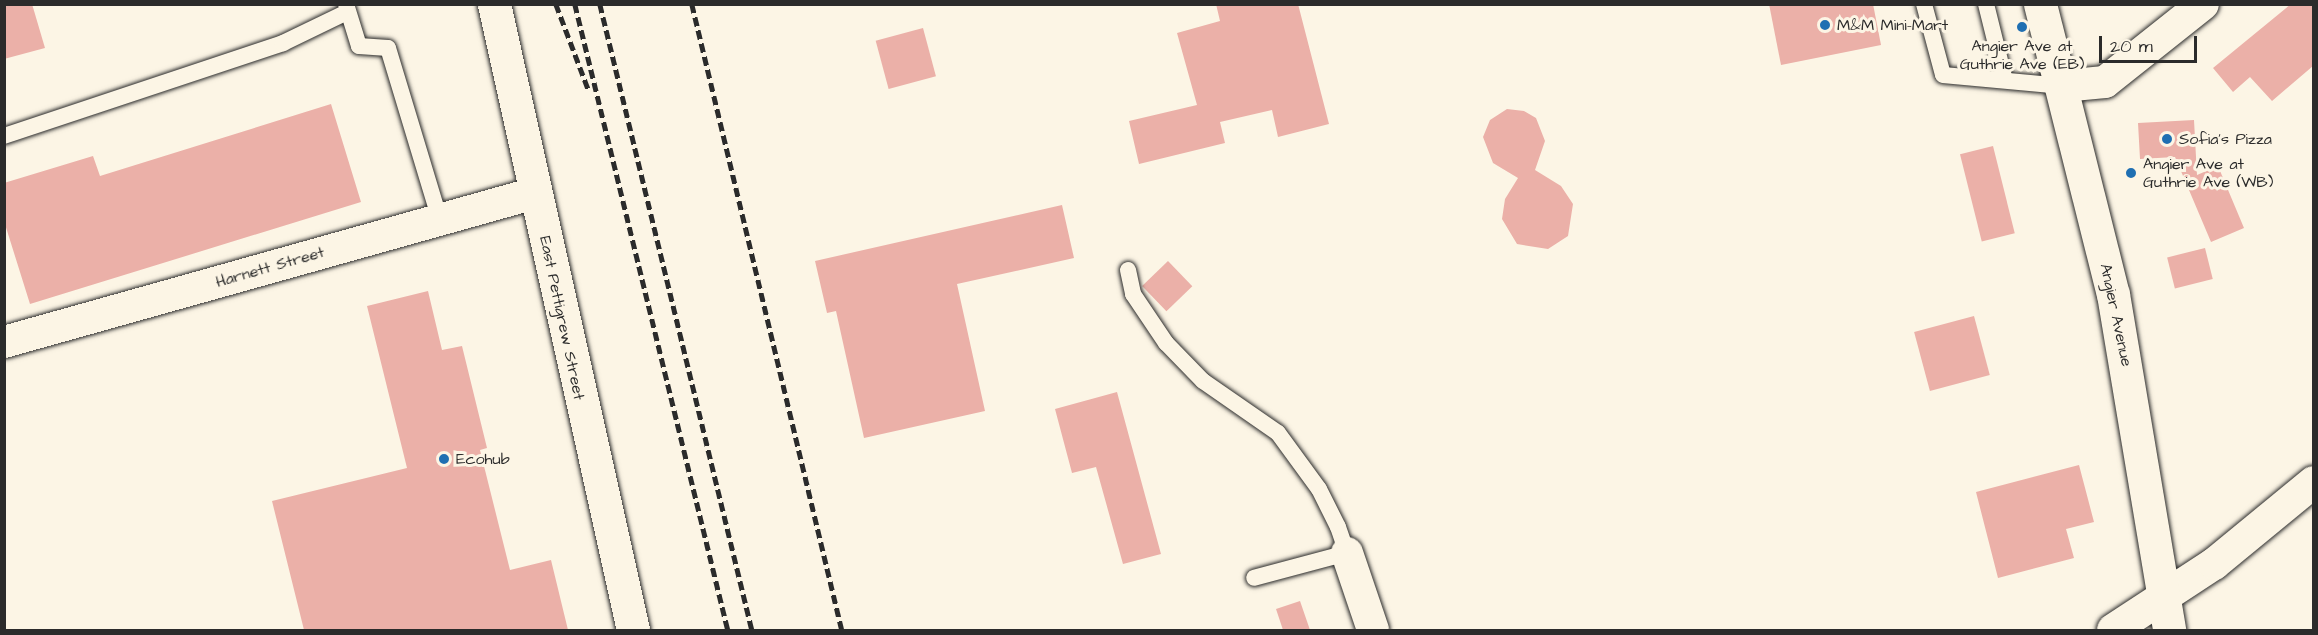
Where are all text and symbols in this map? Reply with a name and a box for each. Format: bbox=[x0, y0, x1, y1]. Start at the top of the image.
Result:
place label: M&M Mini-Mart bbox=[1837, 15, 1948, 35]
marker: M&M Mini-Mart bbox=[1818, 18, 1832, 32]
marker: Angier Ave at Guthrie Ave (EB) bbox=[2015, 20, 2029, 34]
scale bar bbox=[2102, 24, 2200, 62]
text: 20 m bbox=[2110, 34, 2153, 59]
place label: Angier Ave at Guthrie Ave (EB) bbox=[1960, 36, 2084, 74]
place label: Sofia's Pizza bbox=[2179, 129, 2272, 149]
marker: Sofia's Pizza bbox=[2160, 132, 2174, 146]
place label: Angier Ave at Guthrie Ave (WB) bbox=[2143, 154, 2273, 192]
marker: Angier Ave at Guthrie Ave (WB) bbox=[2124, 166, 2138, 180]
street label: East Pettigrew Street bbox=[535, 234, 589, 402]
street label: Harnett Street bbox=[214, 242, 326, 292]
street label: Angier Avenue bbox=[2096, 262, 2136, 368]
place label: Ecohub bbox=[456, 449, 510, 469]
marker: Ecohub bbox=[437, 452, 451, 466]

